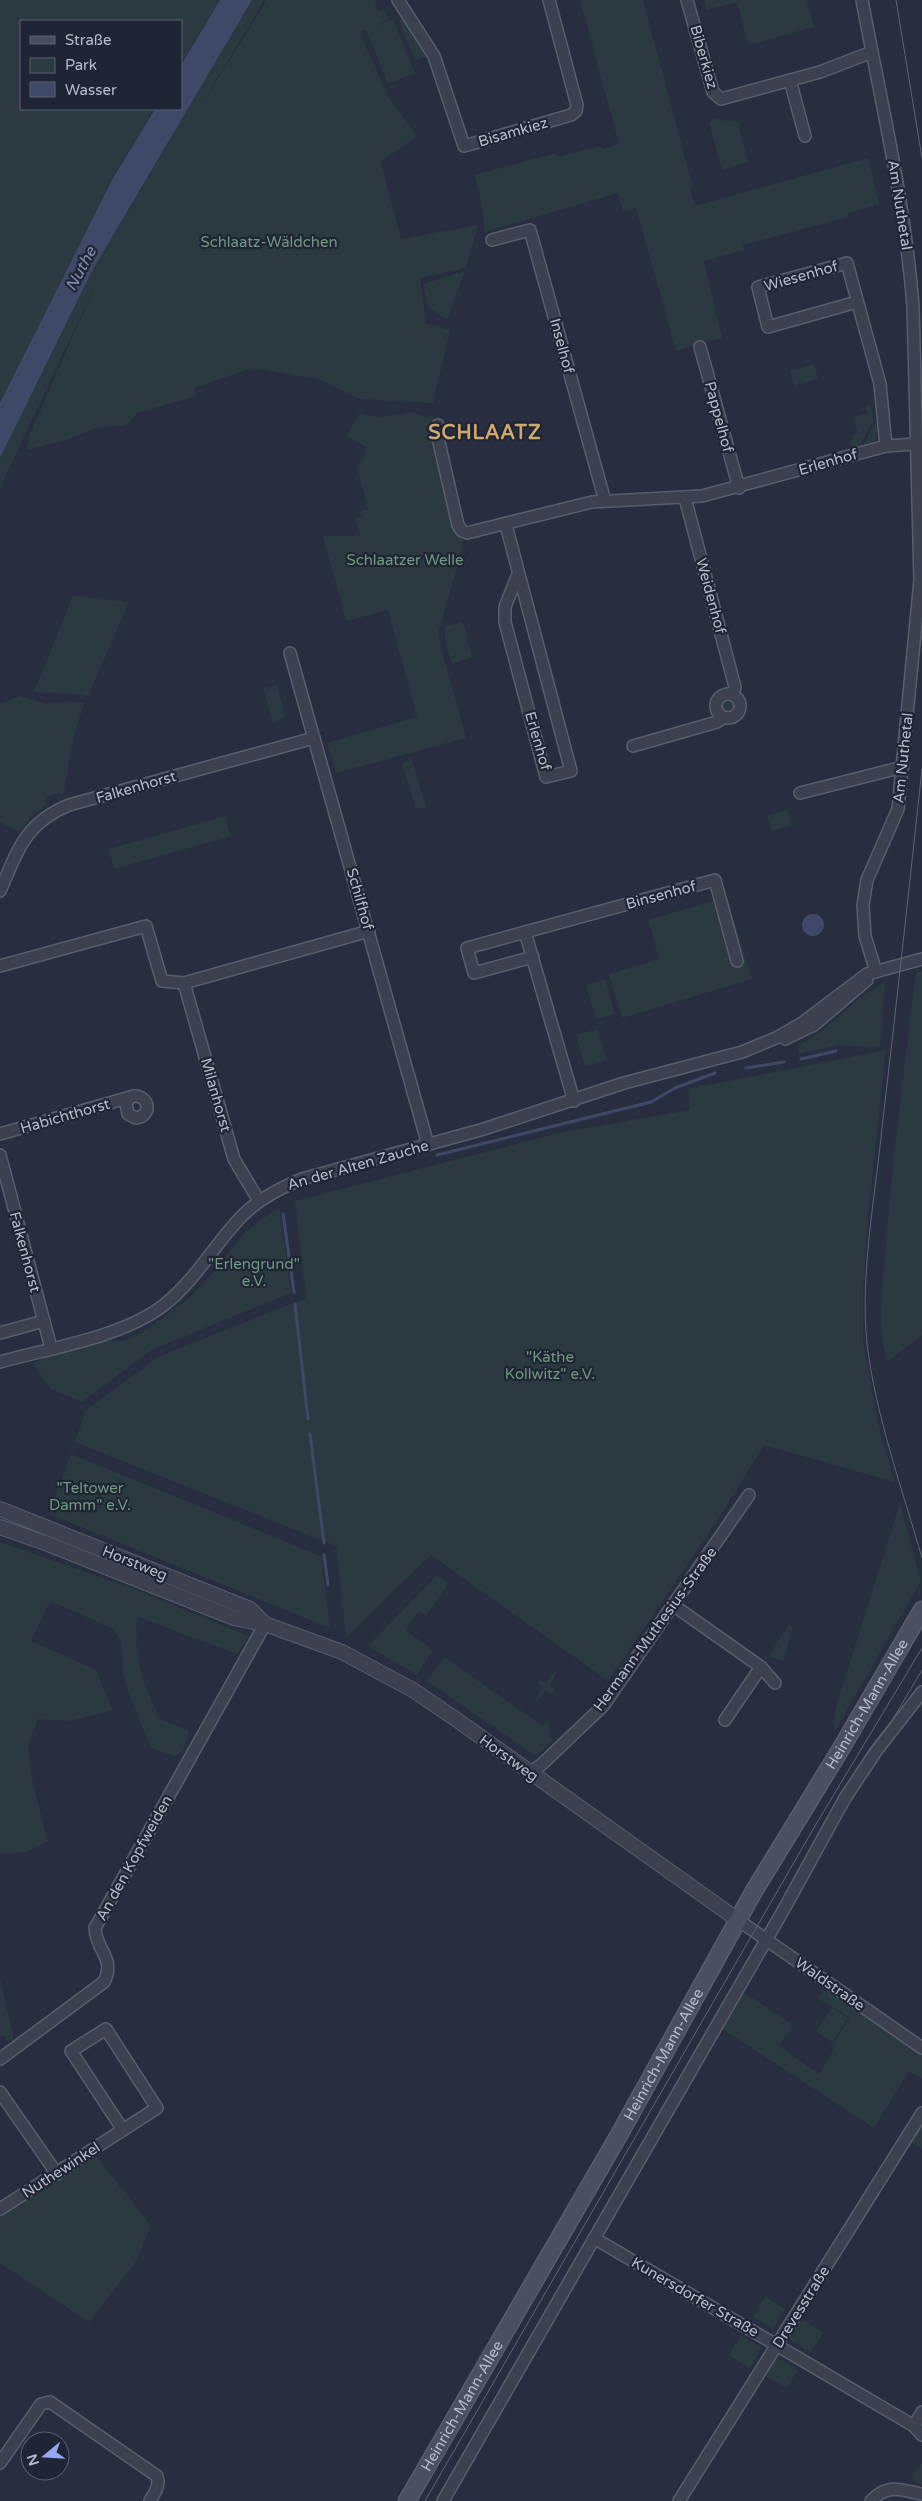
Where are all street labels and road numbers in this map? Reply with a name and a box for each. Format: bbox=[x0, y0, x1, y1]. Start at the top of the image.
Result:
street label: Biberkiez bbox=[686, 23, 722, 91]
street label: Bisamkiez bbox=[476, 114, 550, 150]
street label: Am Nuthetal bbox=[884, 159, 916, 251]
street label: Wiesenhof bbox=[762, 257, 840, 295]
street label: Inselhof bbox=[546, 316, 578, 376]
street label: Pappelhof bbox=[701, 379, 737, 455]
street label: Erlenhof bbox=[796, 445, 860, 479]
street label: Weidenhof bbox=[692, 556, 730, 636]
street label: Erlenhof bbox=[521, 709, 555, 773]
street label: Am Nuthetal bbox=[889, 712, 917, 804]
street label: Falkenhorst bbox=[94, 767, 178, 807]
street label: Schilfhof bbox=[343, 866, 377, 932]
street label: Binsenhof bbox=[624, 877, 698, 913]
street label: Milanhorst bbox=[197, 1056, 235, 1134]
street label: Habichthorst bbox=[18, 1095, 112, 1137]
street label: An der Alten Zauche bbox=[285, 1136, 431, 1194]
street label: Falkenhorst bbox=[6, 1210, 44, 1295]
street label: Horstweg bbox=[100, 1542, 170, 1584]
street label: Hermann-Muthesius-Straße bbox=[589, 1544, 721, 1714]
street label: Heinrich-Mann-Allee bbox=[821, 1636, 912, 1773]
street label: Horstweg bbox=[476, 1731, 542, 1785]
street label: An den Kopfweiden bbox=[92, 1792, 176, 1924]
street label: Waldstraße bbox=[792, 1953, 868, 2015]
street label: Heinrich-Mann-Allee bbox=[620, 1985, 707, 2124]
street label: Nuthewinkel bbox=[19, 2138, 103, 2202]
street label: Kunersdorfer Straße bbox=[628, 2253, 762, 2341]
street label: Drevesstraße bbox=[769, 2263, 833, 2351]
street label: Heinrich-Mann-Allee bbox=[417, 2337, 507, 2474]

